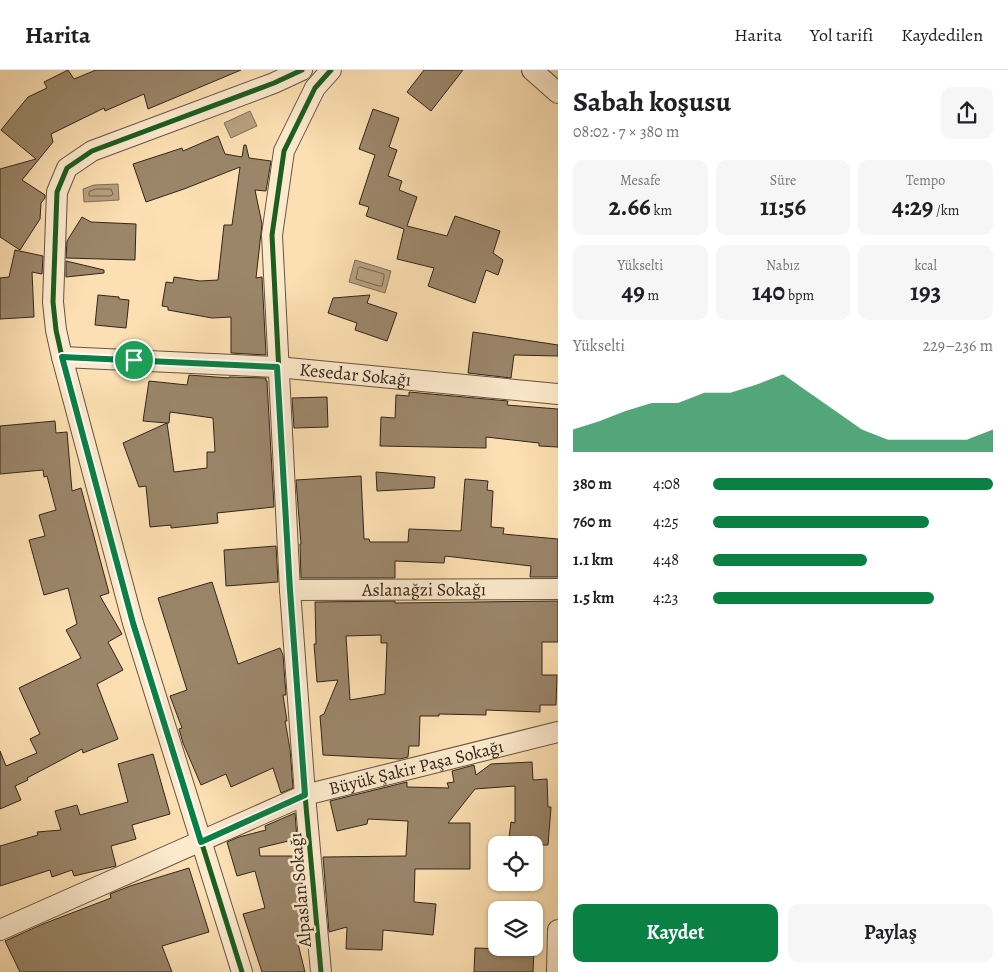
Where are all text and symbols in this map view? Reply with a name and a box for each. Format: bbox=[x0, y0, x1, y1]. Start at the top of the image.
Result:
text: Harita bbox=[25, 19, 91, 51]
text: Harita bbox=[734, 23, 782, 47]
text: Yol tarifi bbox=[810, 23, 873, 47]
text: Kaydedilen bbox=[901, 23, 983, 47]
text: Sabah koşusu bbox=[573, 83, 731, 121]
button: share bbox=[941, 87, 993, 139]
text: 08:02 · 7 × 380 m bbox=[573, 121, 679, 143]
text: Mesafe bbox=[620, 171, 661, 190]
text: Süre bbox=[770, 171, 796, 190]
text: Tempo bbox=[906, 171, 945, 190]
text: 2.66 bbox=[608, 190, 651, 224]
text: 11:56 bbox=[760, 190, 806, 224]
text: 4:29 bbox=[892, 190, 933, 224]
text: km bbox=[651, 201, 672, 220]
text: /km bbox=[933, 201, 959, 220]
text: Yükselti bbox=[618, 256, 663, 275]
text: Nabız bbox=[766, 256, 800, 275]
text: kcal bbox=[914, 256, 937, 275]
text: 49 bbox=[621, 275, 645, 309]
text: 140 bbox=[752, 275, 785, 309]
text: 193 bbox=[910, 275, 941, 309]
text: m bbox=[645, 286, 659, 305]
text: bpm bbox=[785, 286, 814, 305]
text: Yükselti bbox=[573, 335, 625, 357]
text: 229–236 m bbox=[923, 335, 993, 357]
pin bbox=[113, 339, 155, 381]
icon: arrive bbox=[120, 346, 148, 374]
street label: Kesedar Sokağı bbox=[299, 357, 412, 392]
text: 380 m bbox=[573, 473, 612, 495]
text: 4:08 bbox=[653, 473, 680, 495]
text: 760 m bbox=[573, 511, 612, 533]
text: 4:25 bbox=[653, 511, 679, 533]
text: 1.1 km bbox=[573, 549, 613, 571]
text: 4:48 bbox=[653, 549, 679, 571]
street label: Aslanağzi Sokağı bbox=[361, 577, 486, 602]
text: 1.5 km bbox=[573, 587, 614, 609]
text: 4:23 bbox=[653, 587, 678, 609]
street label: Büyük Şakir Paşa Sokağı bbox=[326, 734, 506, 801]
street label: Alpaslan Sokağı bbox=[283, 832, 317, 949]
map controls bbox=[488, 836, 543, 956]
button: locate bbox=[488, 836, 543, 891]
button: layers bbox=[488, 901, 543, 956]
button: Kaydet bbox=[573, 904, 778, 962]
button: Paylaş bbox=[788, 904, 993, 962]

